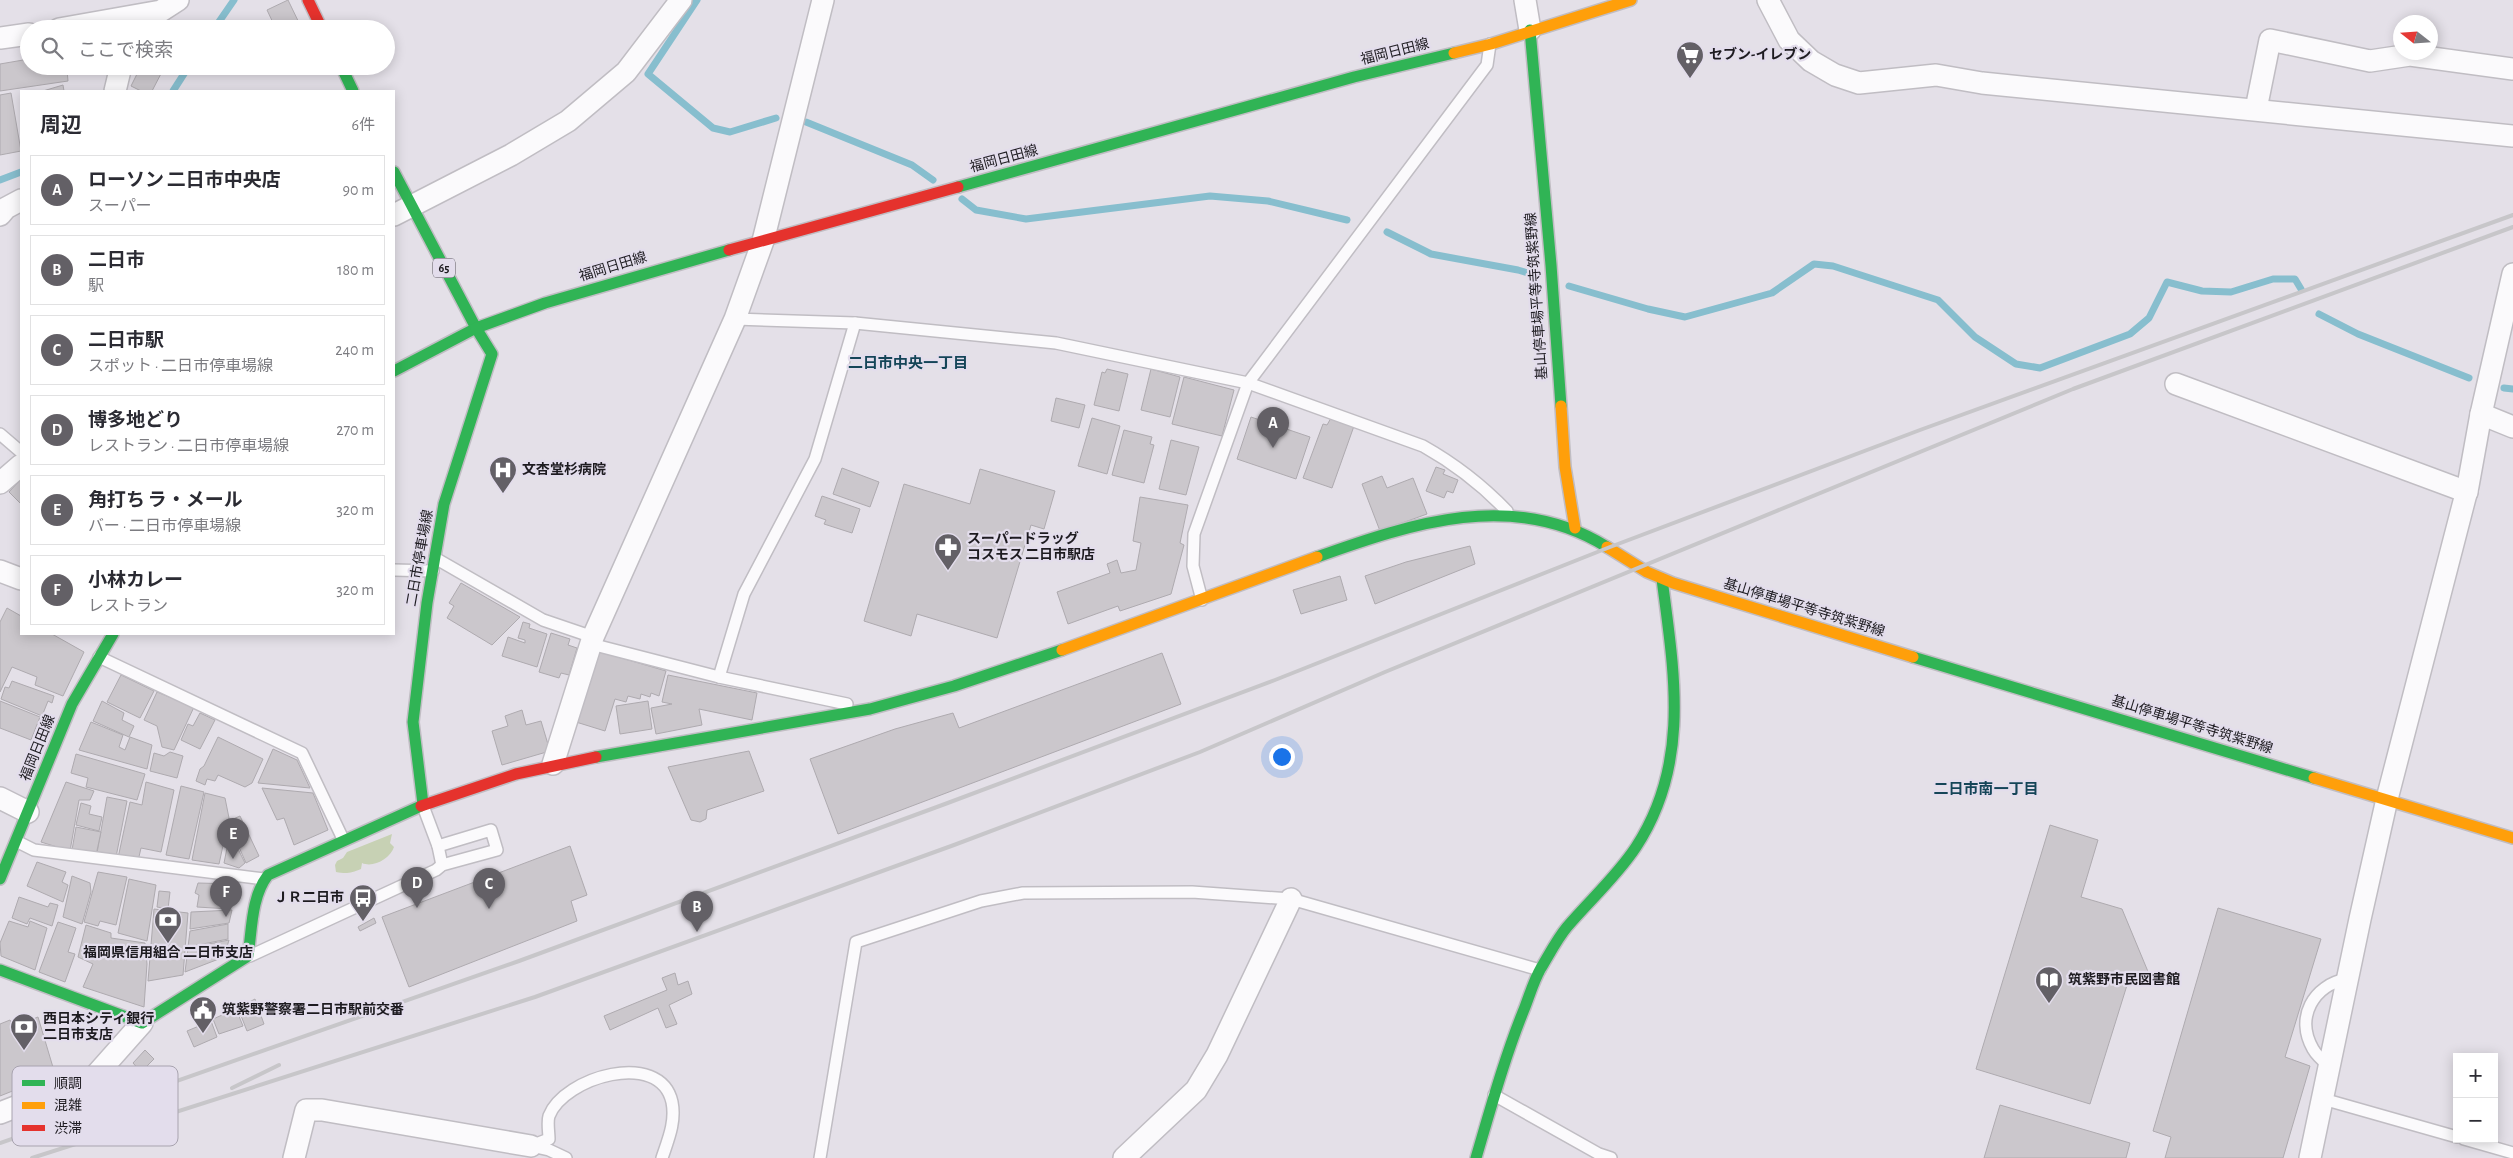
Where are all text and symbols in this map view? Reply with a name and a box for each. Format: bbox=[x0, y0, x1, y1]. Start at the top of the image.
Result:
north arrow bbox=[2393, 15, 2438, 60]
search box bbox=[20, 20, 395, 75]
icon: search bbox=[38, 34, 66, 62]
street label: 福岡日田線 bbox=[1359, 36, 1431, 67]
supermarket icon: セブン-イレブン bbox=[1675, 40, 1705, 79]
text: ここで検索 bbox=[78, 41, 173, 60]
place label: セブン-イレブン bbox=[1709, 46, 1811, 62]
text: 周辺 bbox=[40, 115, 82, 136]
text: 6件 bbox=[351, 117, 375, 133]
street label: 福岡日田線 bbox=[968, 142, 1040, 175]
text: ローソン 二日市中央店 bbox=[88, 171, 281, 190]
text: A bbox=[52, 182, 62, 198]
text: 90 m bbox=[343, 182, 374, 198]
text: スーパー bbox=[88, 198, 152, 214]
street label: 基山停車場平等寺筑紫野線 bbox=[1522, 212, 1550, 380]
street label: 福岡日田線 bbox=[577, 249, 649, 284]
text: 二日市 bbox=[88, 251, 145, 270]
road number: 65 bbox=[433, 258, 455, 278]
text: B bbox=[52, 262, 62, 278]
text: 180 m bbox=[337, 262, 374, 278]
text: 駅 bbox=[88, 278, 104, 294]
text: 二日市駅 bbox=[88, 331, 164, 350]
text: C bbox=[53, 342, 61, 358]
text: 240 m bbox=[335, 342, 374, 358]
district label: 二日市中央一丁目 bbox=[848, 355, 968, 371]
text: スポット · 二日市停車場線 bbox=[88, 358, 273, 374]
pin: A bbox=[1257, 407, 1289, 448]
text: 博多地どり bbox=[88, 411, 183, 430]
text: D bbox=[52, 422, 62, 438]
text: 270 m bbox=[336, 422, 374, 438]
text: レストラン · 二日市停車場線 bbox=[88, 438, 289, 454]
hospital icon: 文杏堂杉病院 bbox=[488, 455, 518, 494]
place label: 文杏堂杉病院 bbox=[522, 462, 606, 477]
text: 角打ち ラ・メール bbox=[88, 491, 243, 510]
text: E bbox=[53, 502, 61, 518]
text: 320 m bbox=[336, 502, 374, 518]
street label: 二日市停車場線 bbox=[404, 508, 435, 607]
text: バー · 二日市停車場線 bbox=[88, 518, 241, 534]
place label: スーパードラッグ コスモス 二日市駅店 bbox=[967, 530, 1095, 562]
pharmacy icon: スーパードラッグ コスモス 二日市駅店 bbox=[933, 532, 963, 571]
text: 小林カレー bbox=[88, 571, 183, 590]
street label: 基山停車場平等寺筑紫野線 bbox=[1722, 575, 1887, 639]
text: F bbox=[53, 582, 61, 598]
text: 320 m bbox=[336, 582, 374, 598]
text: レストラン bbox=[88, 598, 168, 614]
street label: 基山停車場平等寺筑紫野線 bbox=[2110, 692, 2275, 756]
street label: 福岡日田線 bbox=[17, 713, 58, 783]
your location bbox=[1269, 744, 1295, 770]
district label: 二日市南一丁目 bbox=[1933, 781, 2039, 797]
pin: E bbox=[217, 818, 249, 859]
pin: D bbox=[401, 867, 433, 908]
pin: C bbox=[473, 868, 505, 909]
pin: F bbox=[210, 876, 242, 917]
bus stop icon: ＪＲ二日市 bbox=[348, 883, 378, 922]
place label: ＪＲ二日市 bbox=[274, 890, 344, 905]
pin: B bbox=[681, 891, 713, 932]
bank icon: 福岡県信用組合 二日市支店 bbox=[153, 905, 183, 944]
place label: 福岡県信用組合 二日市支店 bbox=[83, 945, 253, 960]
library icon: 筑紫野市民図書館 bbox=[2034, 965, 2064, 1004]
place label: 筑紫野市民図書館 bbox=[2068, 972, 2180, 987]
public building icon: 筑紫野警察署二日市駅前交番 bbox=[188, 995, 218, 1034]
place label: 筑紫野警察署二日市駅前交番 bbox=[222, 1001, 404, 1017]
place label: 西日本シティ銀行 二日市支店 bbox=[43, 1011, 154, 1042]
bank icon: 西日本シティ銀行 二日市支店 bbox=[9, 1012, 39, 1051]
map controls bbox=[2453, 1053, 2498, 1143]
button: + bbox=[2453, 1053, 2498, 1098]
legend bbox=[12, 1066, 178, 1146]
text: 順調 bbox=[54, 1077, 82, 1091]
text: 混雑 bbox=[54, 1097, 82, 1113]
button: − bbox=[2453, 1098, 2498, 1143]
text: 渋滞 bbox=[54, 1121, 82, 1136]

